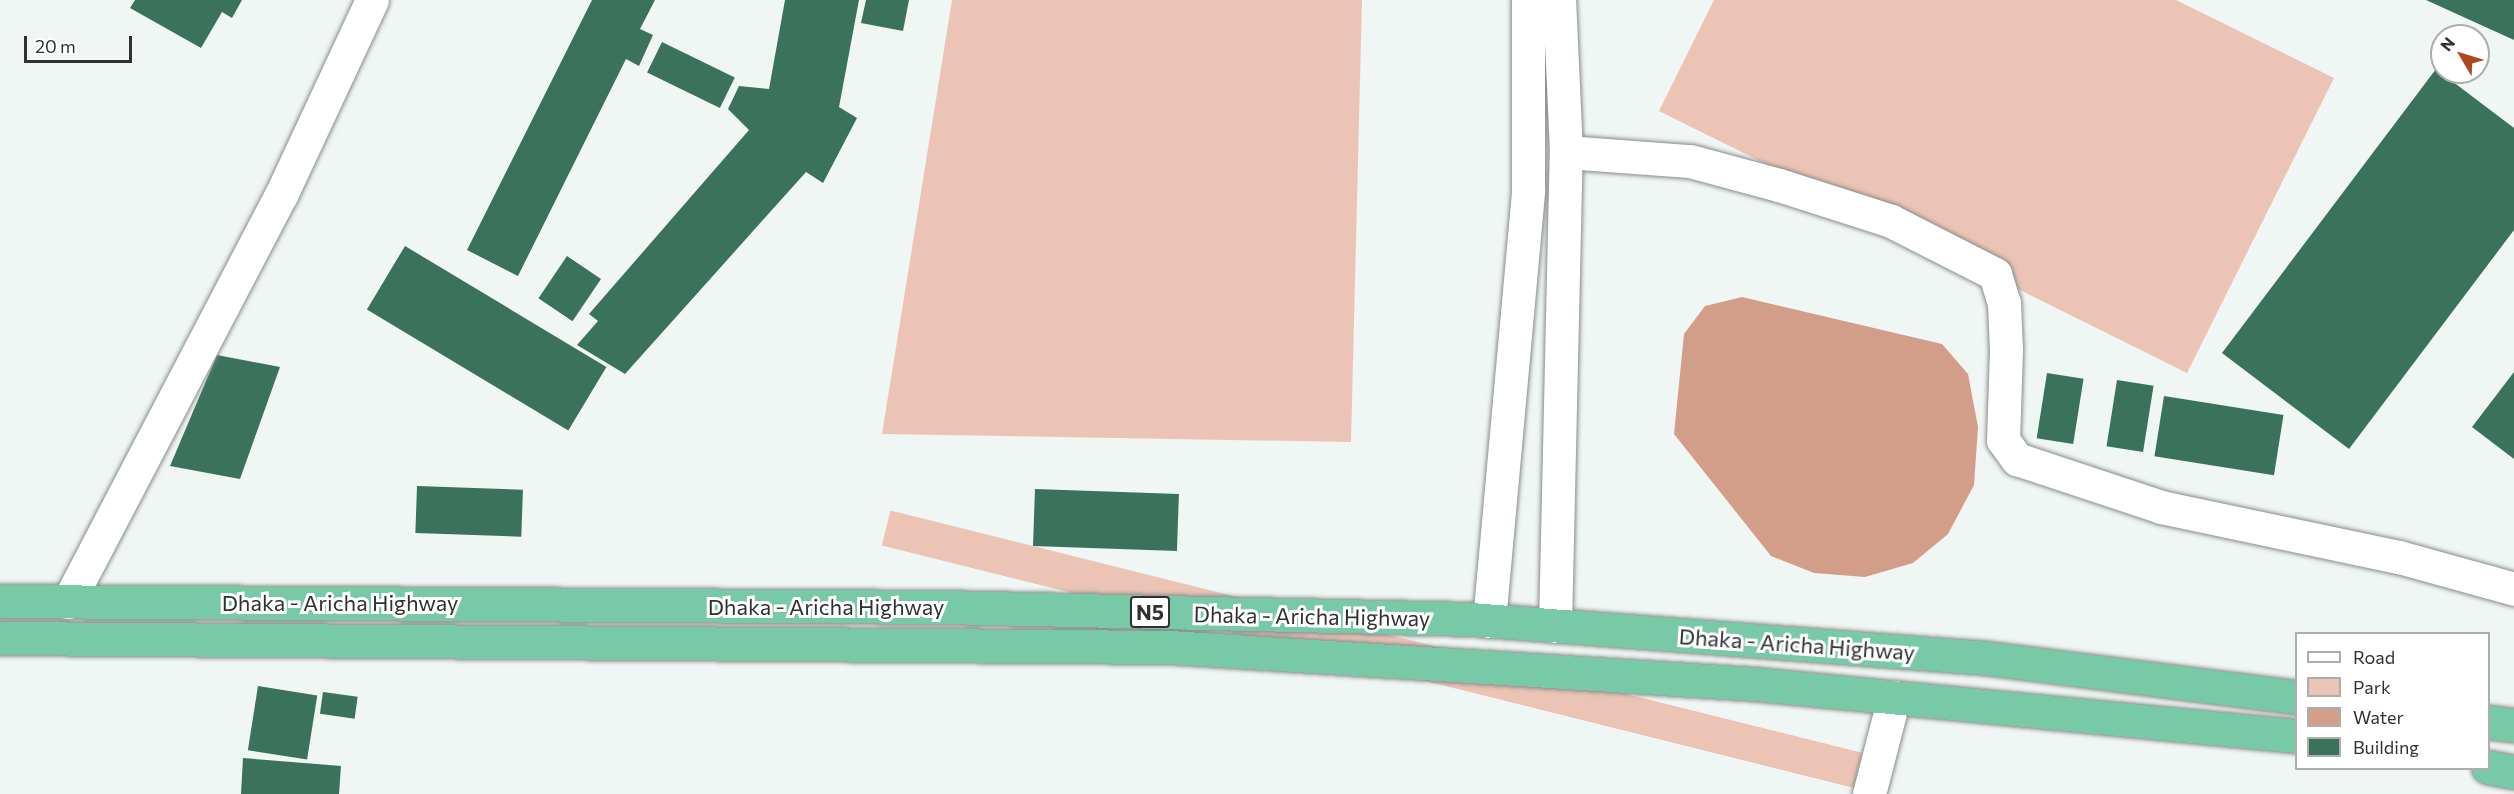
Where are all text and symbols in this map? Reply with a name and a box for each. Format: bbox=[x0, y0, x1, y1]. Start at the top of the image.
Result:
scale bar bbox=[27, 24, 135, 62]
north arrow bbox=[2430, 24, 2490, 84]
text: N bbox=[2436, 33, 2458, 54]
text: 20 m bbox=[35, 35, 76, 57]
street label: Dhaka - Aricha Highway bbox=[222, 590, 458, 616]
street label: Dhaka - Aricha Highway bbox=[708, 594, 944, 620]
road number: N5 bbox=[1129, 594, 1171, 630]
street label: Dhaka - Aricha Highway bbox=[1193, 601, 1431, 631]
street label: Dhaka - Aricha Highway bbox=[1678, 623, 1916, 665]
legend bbox=[2295, 632, 2490, 770]
text: Road bbox=[2353, 646, 2395, 668]
text: Park bbox=[2353, 676, 2391, 698]
text: Water bbox=[2353, 706, 2404, 728]
text: Building bbox=[2353, 736, 2419, 758]

